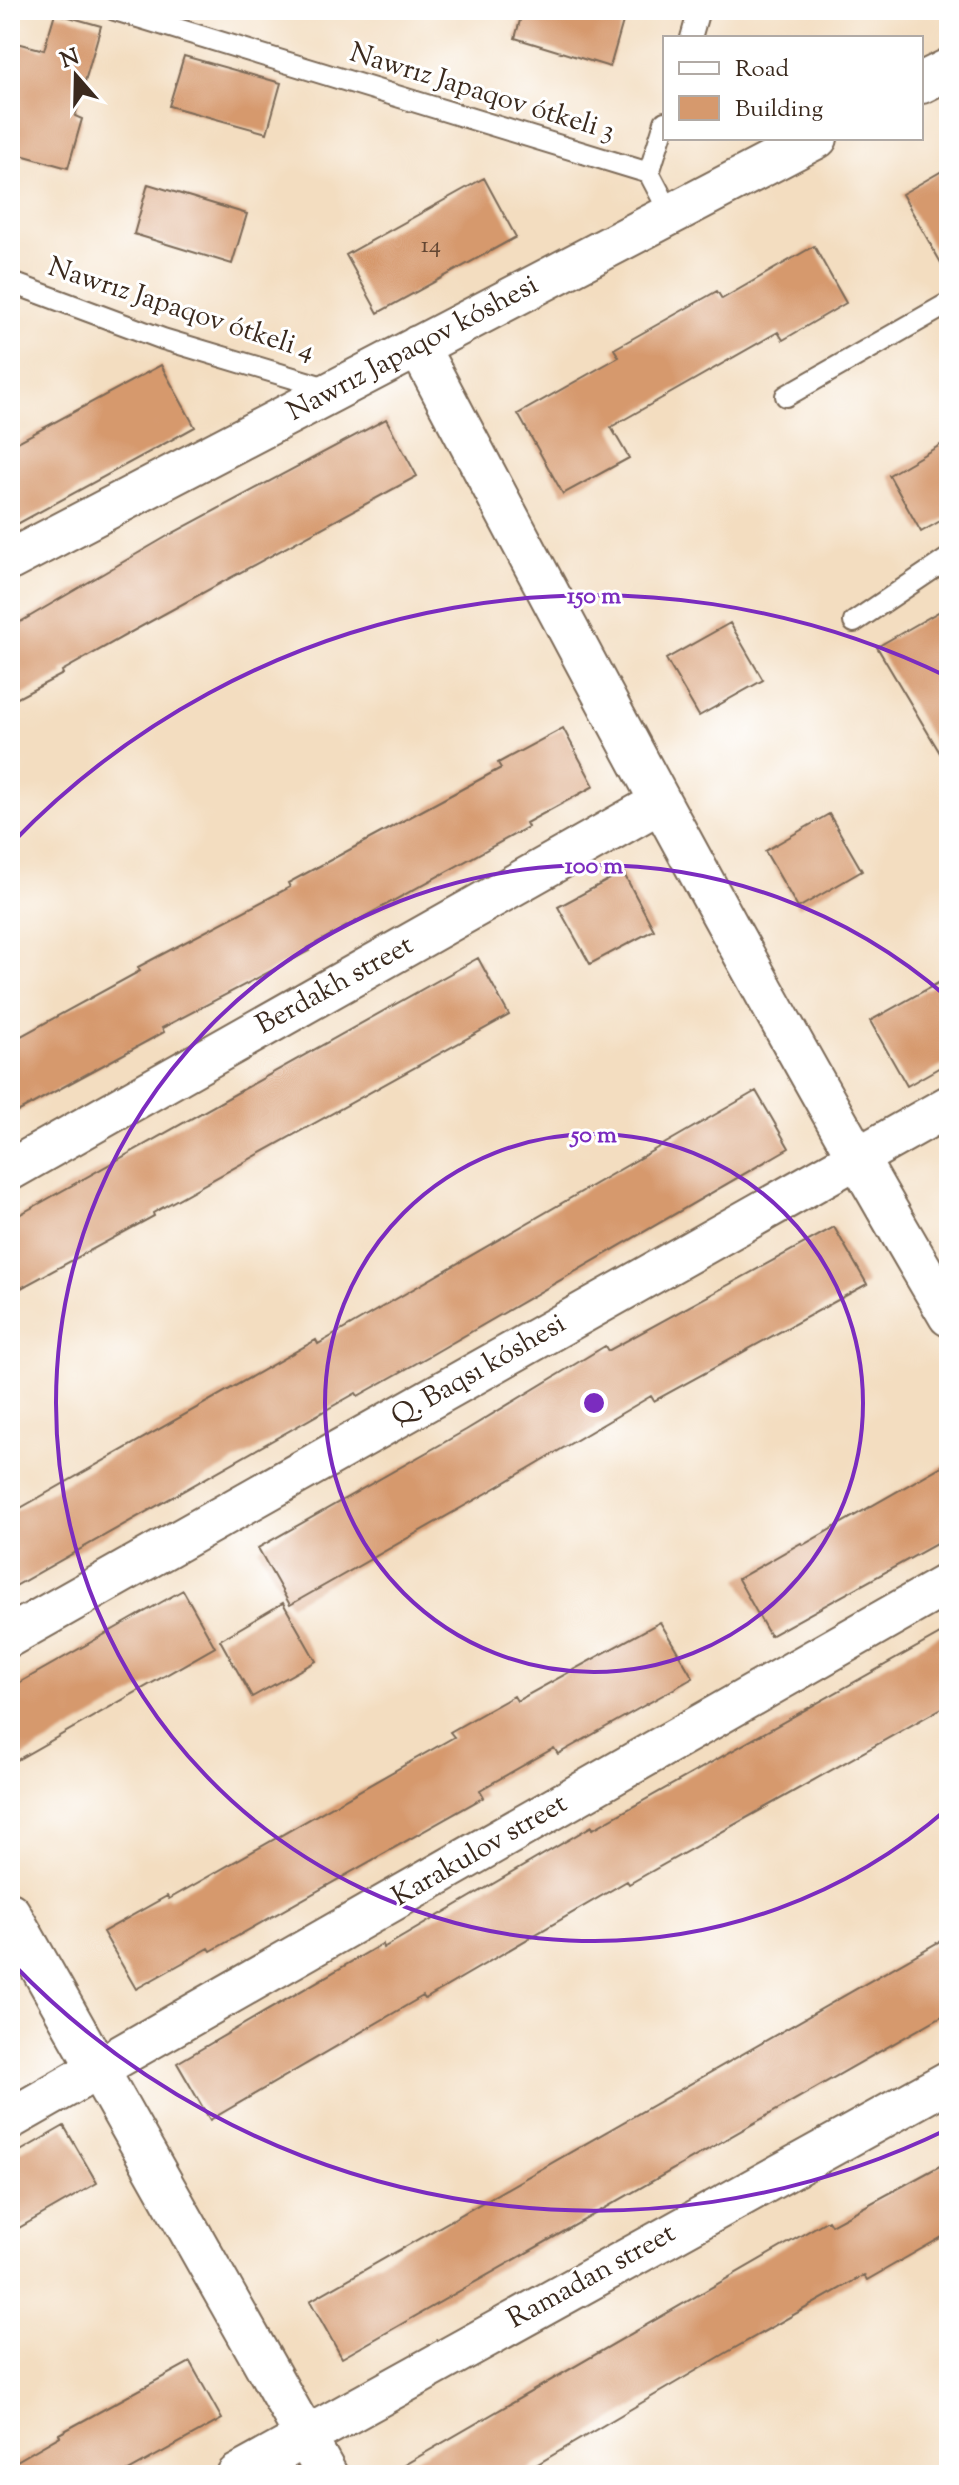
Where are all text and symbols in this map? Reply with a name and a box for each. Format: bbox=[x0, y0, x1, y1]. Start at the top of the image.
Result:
street label: Nawrız Japaqov ótkeli 3 bbox=[344, 34, 620, 152]
north arrow bbox=[36, 36, 116, 116]
legend bbox=[663, 36, 923, 140]
text: N bbox=[56, 42, 84, 78]
text: Road bbox=[735, 53, 789, 87]
text: Building bbox=[735, 93, 824, 127]
house number: 14 bbox=[421, 229, 441, 263]
street label: Nawrız Japaqov ótkeli 4 bbox=[43, 248, 319, 372]
street label: Nawrız Japaqov kóshesi bbox=[280, 266, 546, 432]
text: 150 m bbox=[567, 580, 621, 614]
text: 100 m bbox=[565, 850, 623, 884]
street label: Berdakh street bbox=[249, 926, 421, 1046]
text: 50 m bbox=[569, 1119, 617, 1153]
street label: Q. Baqsı kóshesi bbox=[384, 1305, 574, 1437]
centre of rings bbox=[580, 1389, 608, 1417]
street label: Karakulov street bbox=[385, 1784, 575, 1917]
street label: Ramadan street bbox=[501, 2214, 684, 2340]

